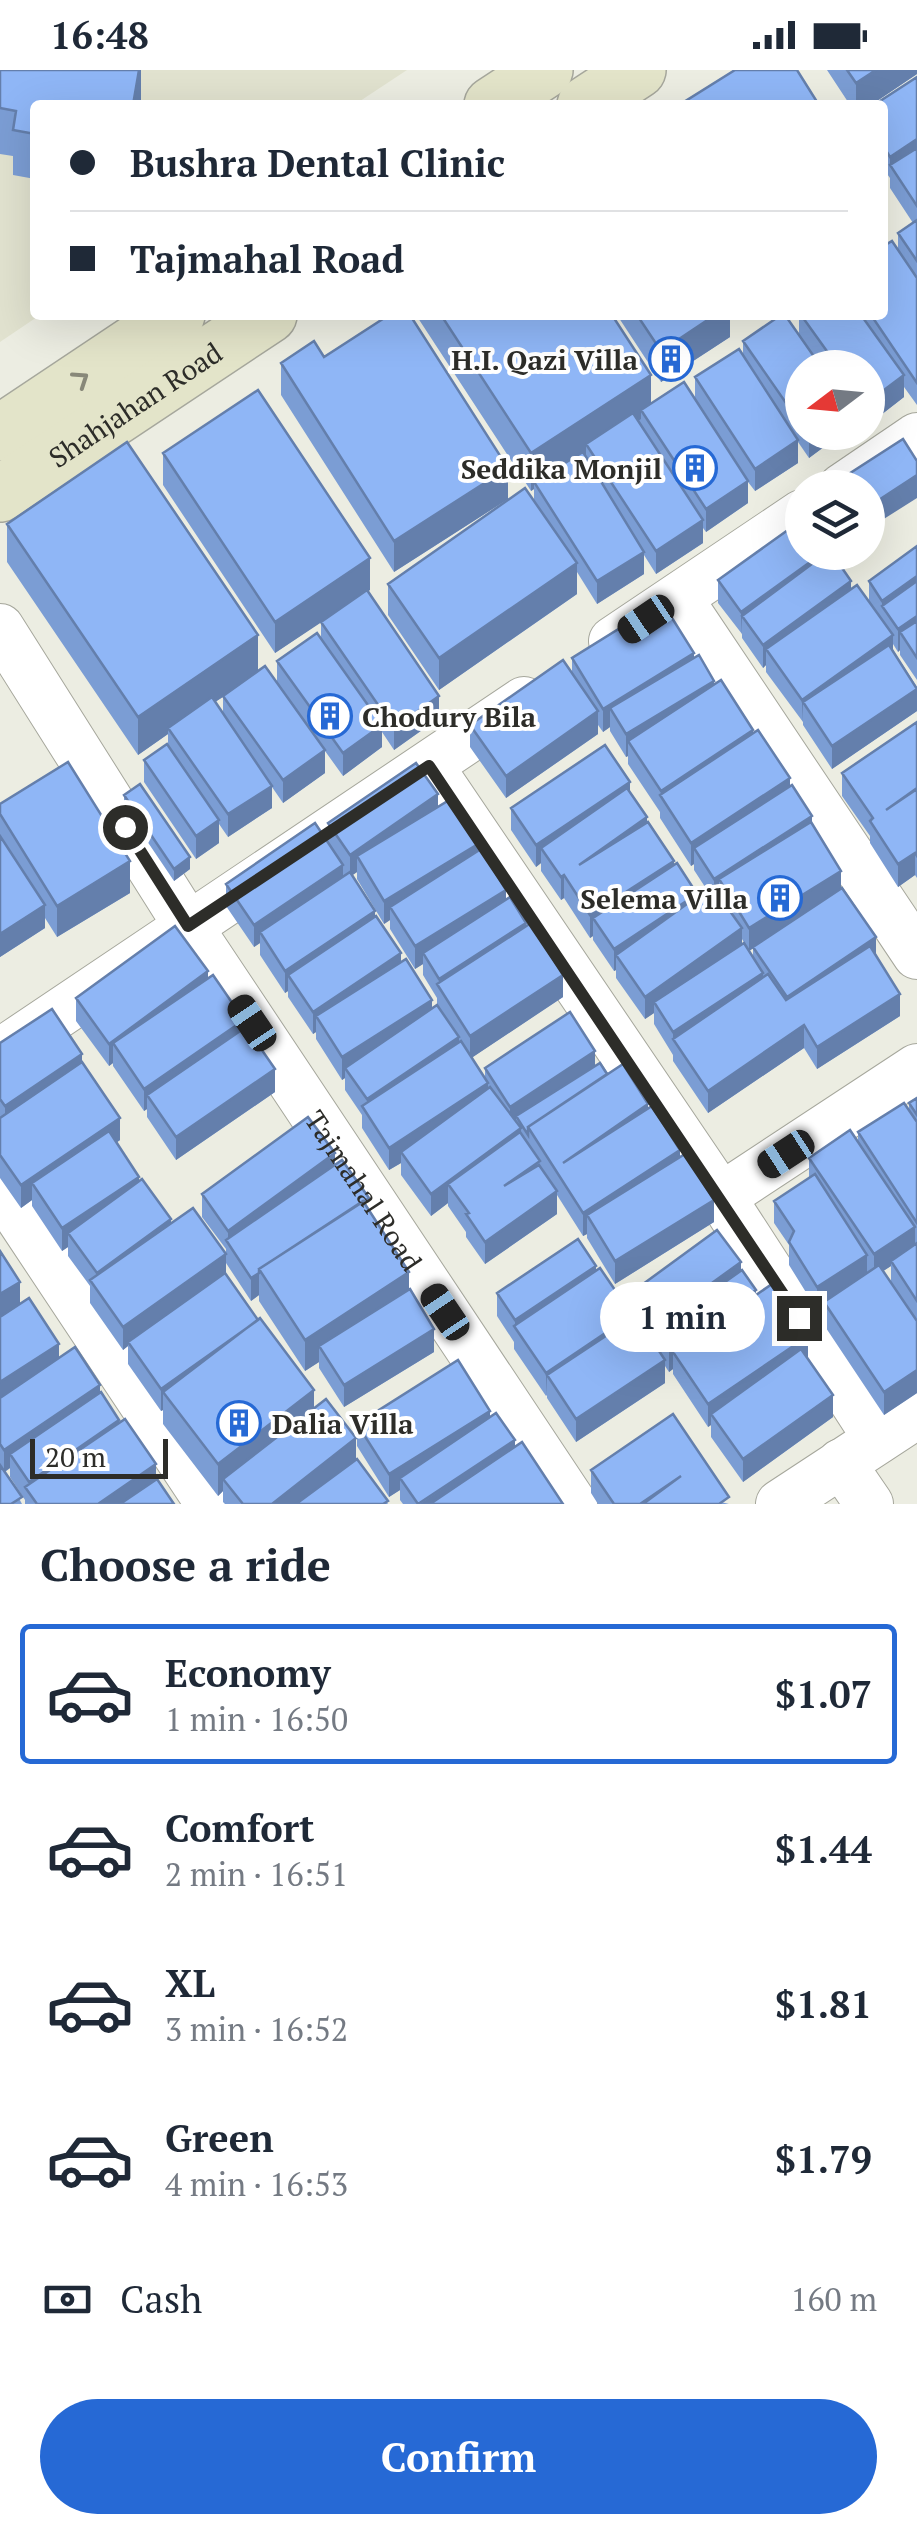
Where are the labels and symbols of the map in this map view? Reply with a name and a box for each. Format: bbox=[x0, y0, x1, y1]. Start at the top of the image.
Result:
street label: Shahjahan Road bbox=[41, 333, 229, 475]
building icon: H.I. Qazi Villa bbox=[648, 336, 694, 382]
place label: H.I. Qazi Villa bbox=[451, 341, 638, 378]
north arrow bbox=[785, 350, 885, 450]
one-way arrow bbox=[71, 372, 89, 391]
building icon: Seddika Monjil bbox=[672, 445, 718, 491]
place label: Seddika Monjil bbox=[461, 450, 662, 487]
car bbox=[613, 590, 679, 648]
building icon: Chodury Bila bbox=[307, 693, 353, 739]
place label: Chodury Bila bbox=[362, 698, 536, 735]
route start bbox=[103, 805, 148, 850]
building icon: Selema Villa bbox=[757, 875, 803, 921]
place label: Selema Villa bbox=[580, 880, 748, 917]
car bbox=[223, 990, 281, 1056]
street label: Tajmahal Road bbox=[297, 1103, 431, 1278]
car bbox=[753, 1125, 819, 1183]
car bbox=[416, 1279, 474, 1345]
callout: 1 min bbox=[599, 1283, 764, 1353]
route end bbox=[777, 1296, 822, 1341]
building icon: Dalia Villa bbox=[216, 1400, 262, 1446]
place label: Dalia Villa bbox=[272, 1405, 414, 1442]
scale bar bbox=[30, 1434, 168, 1478]

